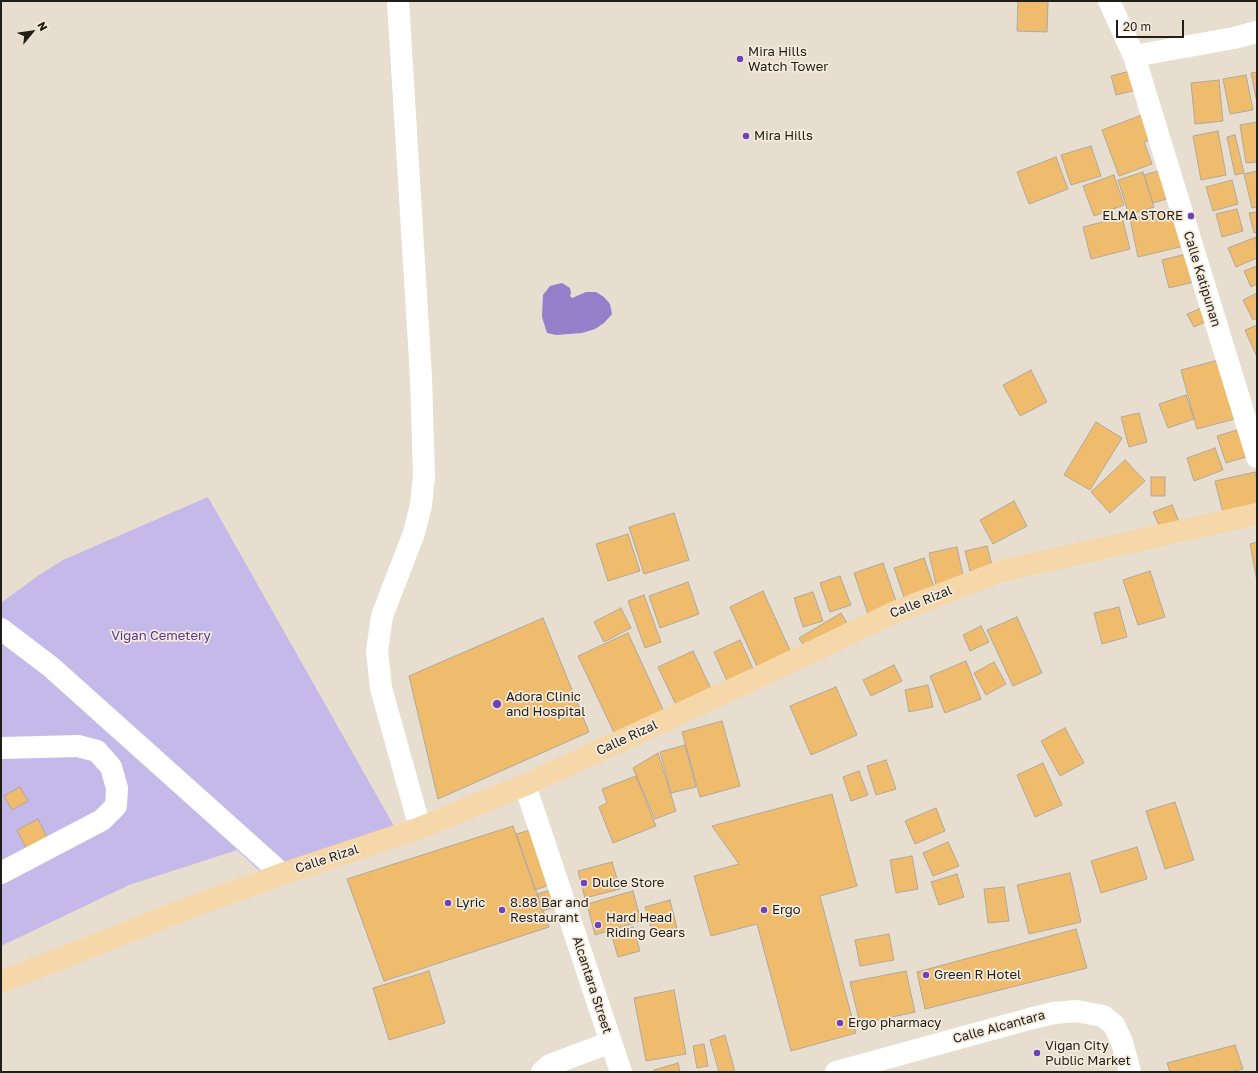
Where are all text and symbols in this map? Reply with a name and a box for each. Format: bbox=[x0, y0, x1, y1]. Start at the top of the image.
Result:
north arrow bbox=[12, 12, 52, 52]
scale bar bbox=[1118, 12, 1186, 38]
text: N bbox=[35, 19, 51, 33]
text: 20 m bbox=[1123, 19, 1151, 34]
place label: Mira Hills Watch Tower bbox=[748, 44, 828, 75]
marker: Mira Hills Watch Tower bbox=[735, 54, 745, 64]
place label: Mira Hills bbox=[754, 128, 813, 144]
marker: Mira Hills bbox=[741, 131, 751, 141]
place label: ELMA STORE bbox=[1102, 208, 1183, 224]
marker: ELMA STORE bbox=[1186, 211, 1196, 221]
street label: Calle Katipunan bbox=[1180, 229, 1224, 329]
street label: Calle Rizal bbox=[888, 582, 954, 622]
park label: Vigan Cemetery bbox=[111, 628, 211, 644]
place label: Adora Clinic and Hospital bbox=[506, 689, 585, 720]
marker: Adora Clinic and Hospital bbox=[491, 698, 503, 710]
street label: Calle Rizal bbox=[594, 717, 660, 759]
street label: Calle Rizal bbox=[293, 841, 361, 877]
place label: Dulce Store bbox=[592, 875, 664, 891]
marker: Dulce Store bbox=[579, 878, 589, 888]
place label: Lyric bbox=[456, 895, 485, 911]
place label: 8.88 Bar and Restaurant bbox=[510, 895, 589, 926]
marker: Lyric bbox=[443, 898, 453, 908]
place label: Ergo bbox=[772, 902, 801, 918]
marker: 8.88 Bar and Restaurant bbox=[497, 905, 507, 915]
marker: Ergo bbox=[759, 905, 769, 915]
place label: Hard Head Riding Gears bbox=[606, 910, 685, 941]
marker: Hard Head Riding Gears bbox=[593, 920, 603, 930]
street label: Alcantara Street bbox=[569, 934, 615, 1036]
place label: Green R Hotel bbox=[934, 967, 1021, 983]
marker: Green R Hotel bbox=[921, 970, 931, 980]
street label: Calle Alcantara bbox=[951, 1007, 1047, 1047]
place label: Ergo pharmacy bbox=[848, 1015, 941, 1031]
marker: Ergo pharmacy bbox=[835, 1018, 845, 1028]
place label: Vigan City Public Market bbox=[1045, 1038, 1131, 1069]
marker: Vigan City Public Market bbox=[1032, 1048, 1042, 1058]

